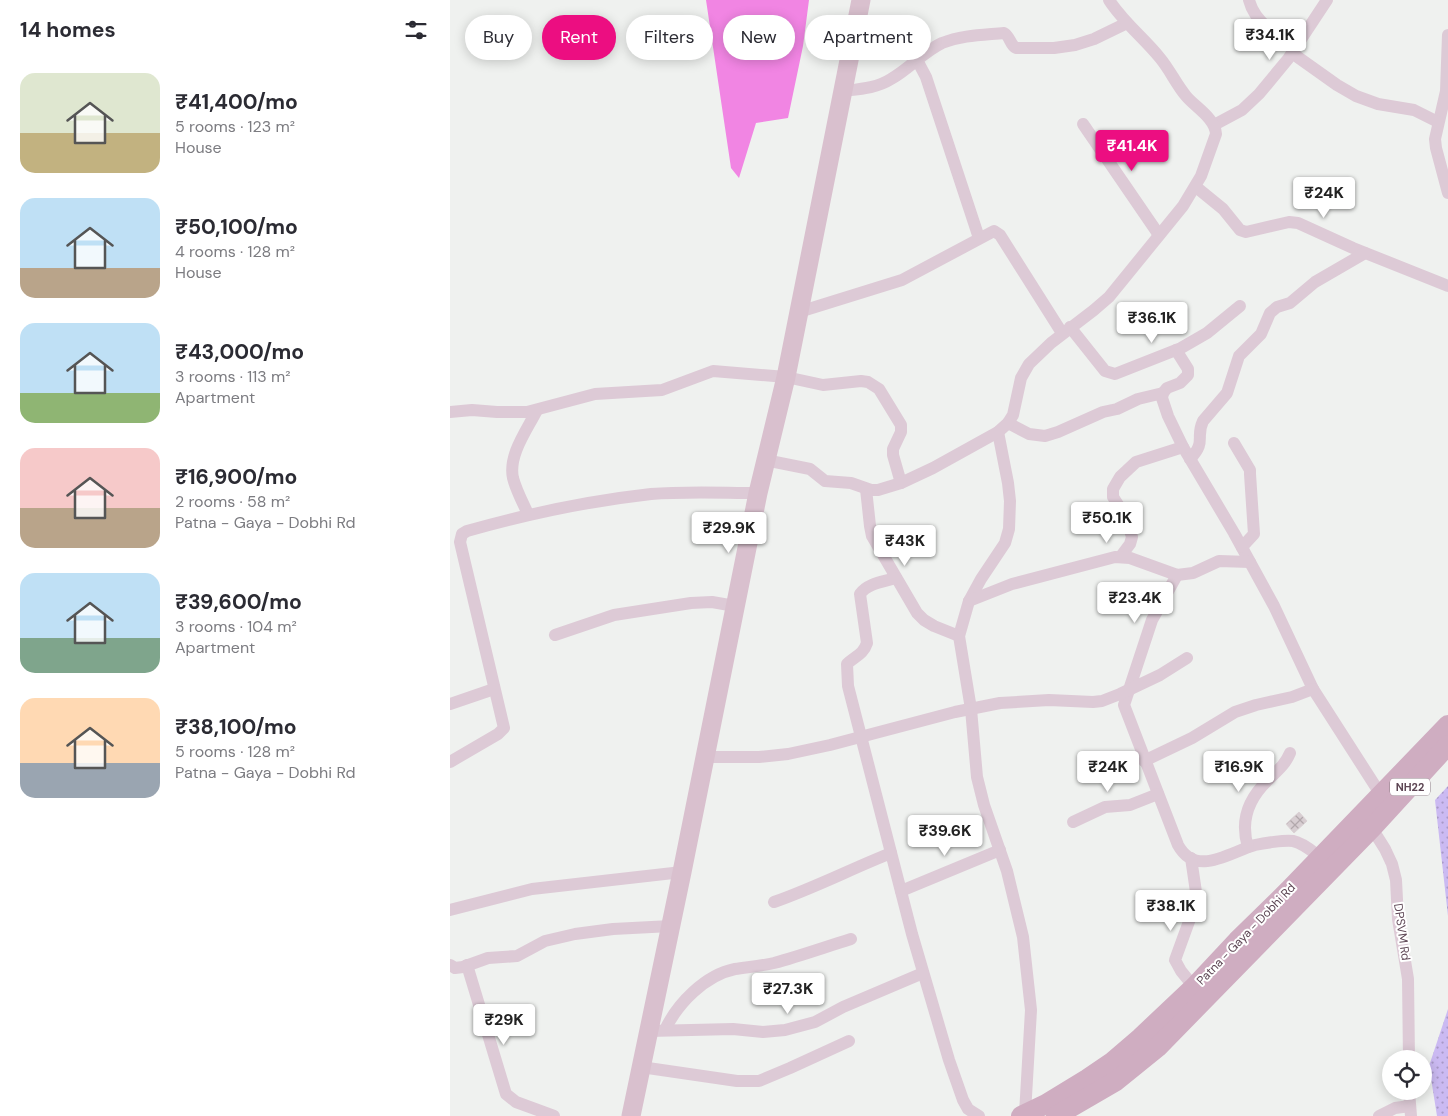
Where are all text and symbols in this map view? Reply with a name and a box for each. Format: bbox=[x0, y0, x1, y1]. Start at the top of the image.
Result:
chip: Buy bbox=[465, 15, 532, 60]
chip: Rent bbox=[542, 15, 616, 60]
chip: Filters bbox=[626, 15, 713, 60]
chip: New bbox=[723, 15, 795, 60]
chip: Apartment bbox=[805, 15, 931, 60]
text: 14 homes bbox=[20, 16, 116, 44]
icon: filters bbox=[402, 16, 430, 44]
pin: ₹34.1K bbox=[1229, 18, 1311, 61]
text: ₹34.1K bbox=[1245, 24, 1295, 45]
text: ₹41,400/mo bbox=[175, 88, 298, 116]
icon: home bbox=[60, 93, 120, 153]
text: 5 rooms · 123 m² bbox=[175, 116, 295, 137]
pin: ₹41.4K bbox=[1091, 130, 1173, 172]
text: ₹41.4K bbox=[1107, 135, 1157, 156]
text: House bbox=[175, 137, 222, 158]
pin: ₹24K bbox=[1294, 176, 1354, 219]
text: ₹24K bbox=[1304, 182, 1344, 203]
text: ₹50,100/mo bbox=[175, 213, 298, 241]
icon: home bbox=[60, 218, 120, 278]
text: 4 rooms · 128 m² bbox=[175, 241, 295, 262]
text: House bbox=[175, 262, 222, 283]
pin: ₹36.1K bbox=[1111, 302, 1193, 344]
text: ₹36.1K bbox=[1128, 307, 1176, 328]
text: ₹43,000/mo bbox=[175, 338, 304, 366]
icon: home bbox=[60, 343, 120, 403]
text: 3 rooms · 113 m² bbox=[175, 366, 291, 387]
text: Apartment bbox=[175, 387, 255, 408]
text: ₹16,900/mo bbox=[175, 463, 297, 491]
icon: home bbox=[60, 468, 120, 528]
text: 2 rooms · 58 m² bbox=[175, 491, 290, 512]
pin: ₹50.1K bbox=[1066, 502, 1148, 544]
text: ₹50.1K bbox=[1082, 507, 1132, 528]
text: Patna - Gaya - Dobhi Rd bbox=[175, 512, 355, 533]
pin: ₹29.9K bbox=[688, 512, 770, 554]
text: ₹29.9K bbox=[703, 517, 755, 538]
pin: ₹43K bbox=[875, 524, 935, 567]
text: ₹43K bbox=[885, 530, 925, 551]
pin: ₹23.4K bbox=[1094, 582, 1176, 624]
text: ₹23.4K bbox=[1108, 587, 1162, 608]
text: ₹39,600/mo bbox=[175, 588, 302, 616]
icon: home bbox=[60, 593, 120, 653]
text: 3 rooms · 104 m² bbox=[175, 616, 297, 637]
text: Apartment bbox=[175, 637, 255, 658]
text: ₹38,100/mo bbox=[175, 713, 297, 741]
icon: home bbox=[60, 718, 120, 778]
text: 5 rooms · 128 m² bbox=[175, 741, 295, 762]
pin: ₹24K bbox=[1078, 750, 1138, 793]
pin: ₹16.9K bbox=[1198, 750, 1280, 793]
text: ₹24K bbox=[1088, 756, 1128, 777]
text: ₹16.9K bbox=[1214, 756, 1264, 777]
text: Patna - Gaya - Dobhi Rd bbox=[175, 762, 355, 783]
road number: NH22 bbox=[1390, 779, 1430, 796]
pin: ₹39.6K bbox=[904, 814, 986, 857]
text: ₹39.6K bbox=[919, 820, 971, 841]
street label: Patna - Gaya - Dobhi Rd bbox=[1193, 880, 1299, 988]
pin: ₹38.1K bbox=[1130, 890, 1212, 932]
text: ₹38.1K bbox=[1146, 895, 1196, 916]
street label: DPSVM Rd bbox=[1390, 902, 1414, 962]
pin: ₹27.3K bbox=[747, 972, 829, 1015]
text: ₹27.3K bbox=[763, 978, 813, 999]
pin: ₹29K bbox=[474, 1004, 534, 1046]
text: ₹29K bbox=[484, 1009, 524, 1030]
map controls bbox=[1382, 1050, 1432, 1100]
button: locate bbox=[1382, 1050, 1432, 1100]

